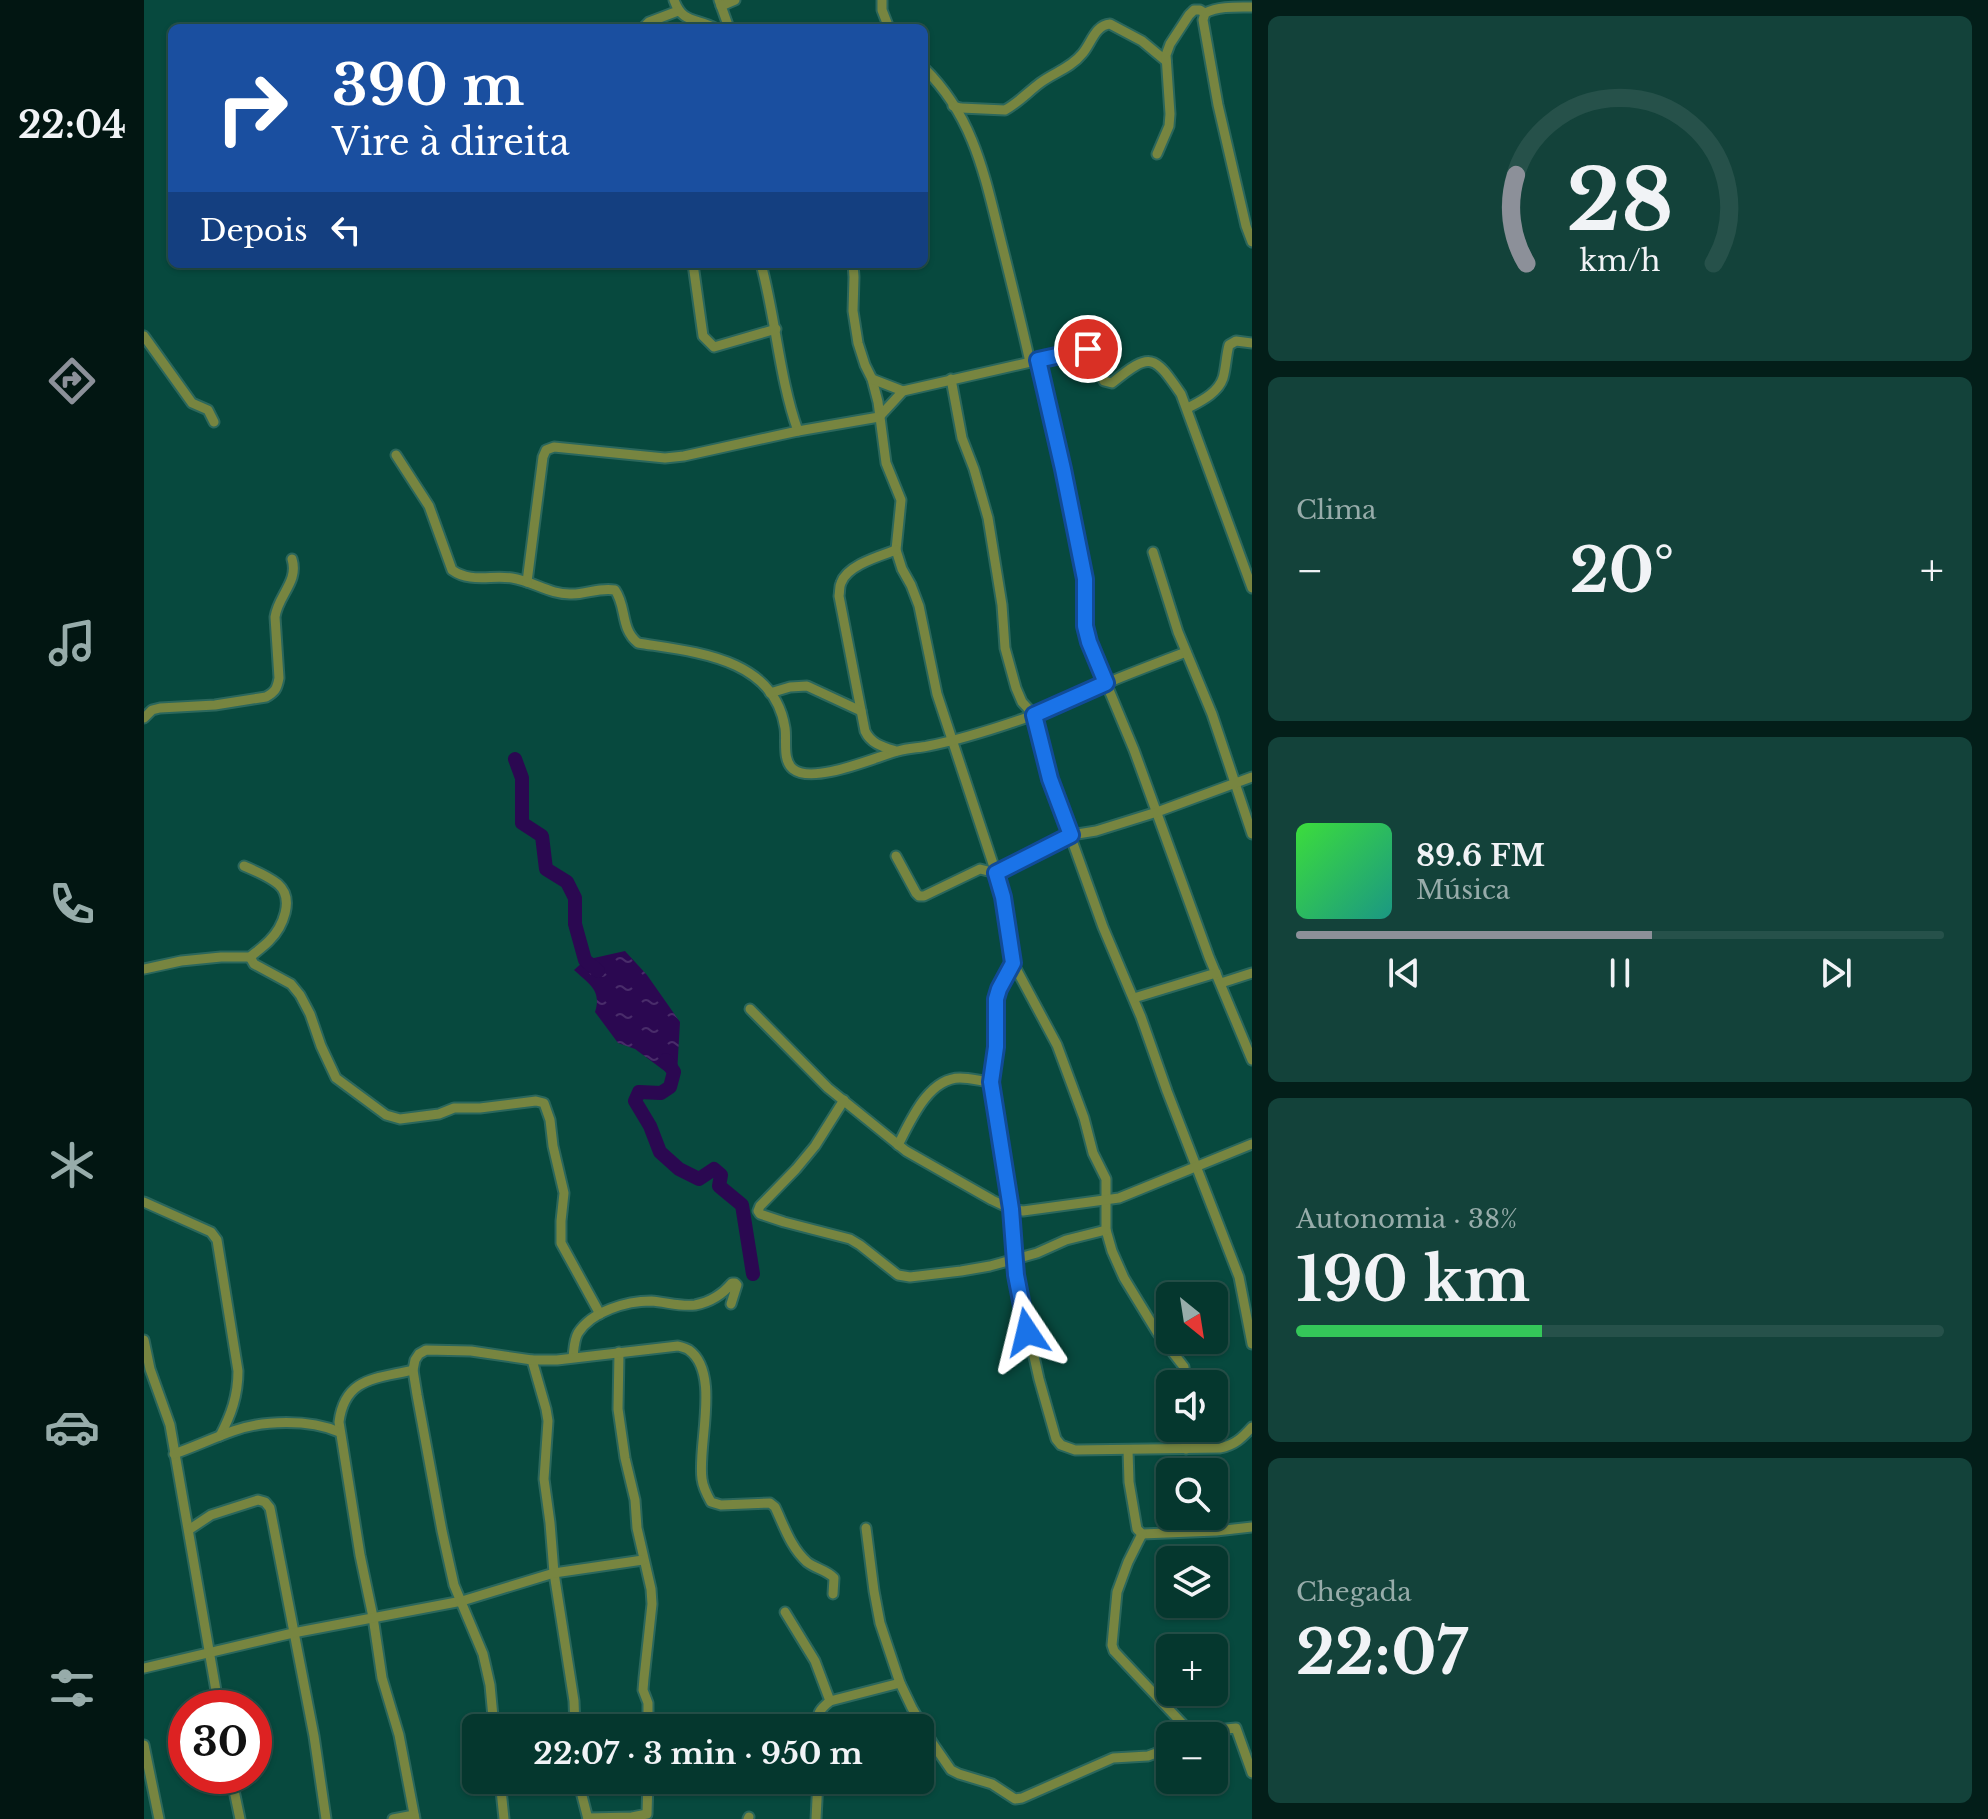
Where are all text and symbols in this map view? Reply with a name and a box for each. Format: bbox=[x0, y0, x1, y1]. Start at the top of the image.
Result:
text: 390 m bbox=[332, 51, 525, 120]
icon: right bbox=[200, 56, 304, 160]
text: 22:04 bbox=[18, 103, 126, 148]
text: Vire à direita bbox=[332, 120, 570, 165]
text: 28 bbox=[1567, 149, 1673, 252]
icon: left bbox=[324, 208, 368, 252]
text: Depois bbox=[200, 212, 308, 249]
text: km/h bbox=[1579, 243, 1661, 279]
pin bbox=[1054, 315, 1122, 383]
icon: arrive bbox=[1066, 327, 1110, 371]
icon: directions bbox=[44, 353, 100, 409]
text: Clima bbox=[1296, 494, 1376, 526]
text: 20° bbox=[1570, 534, 1674, 608]
text: − bbox=[1296, 543, 1324, 598]
text: + bbox=[1920, 543, 1944, 598]
icon: music bbox=[44, 615, 100, 671]
text: 89.6 FM bbox=[1416, 837, 1545, 874]
text: Música bbox=[1416, 874, 1510, 906]
icon: phone bbox=[44, 876, 100, 932]
icon: previous bbox=[1382, 951, 1426, 995]
icon: pause bbox=[1598, 951, 1642, 995]
icon: next bbox=[1814, 951, 1858, 995]
icon: climate bbox=[44, 1137, 100, 1193]
text: Autonomia · 38% bbox=[1296, 1203, 1517, 1235]
text: 190 km bbox=[1296, 1243, 1530, 1317]
north arrow bbox=[1156, 1282, 1228, 1354]
map controls bbox=[1156, 1282, 1228, 1794]
position arrow bbox=[985, 1290, 1069, 1374]
button: sound bbox=[1156, 1370, 1228, 1442]
icon: car bbox=[44, 1399, 100, 1455]
button: search bbox=[1156, 1458, 1228, 1530]
button: layers bbox=[1156, 1546, 1228, 1618]
text: Chegada bbox=[1296, 1576, 1412, 1608]
text: 22:07 bbox=[1296, 1616, 1467, 1690]
button: + bbox=[1156, 1634, 1228, 1706]
icon: filters bbox=[44, 1660, 100, 1716]
speed limit sign: 30 bbox=[168, 1690, 272, 1794]
button: − bbox=[1156, 1722, 1228, 1794]
text: 22:07 · 3 min · 950 m bbox=[533, 1735, 863, 1772]

